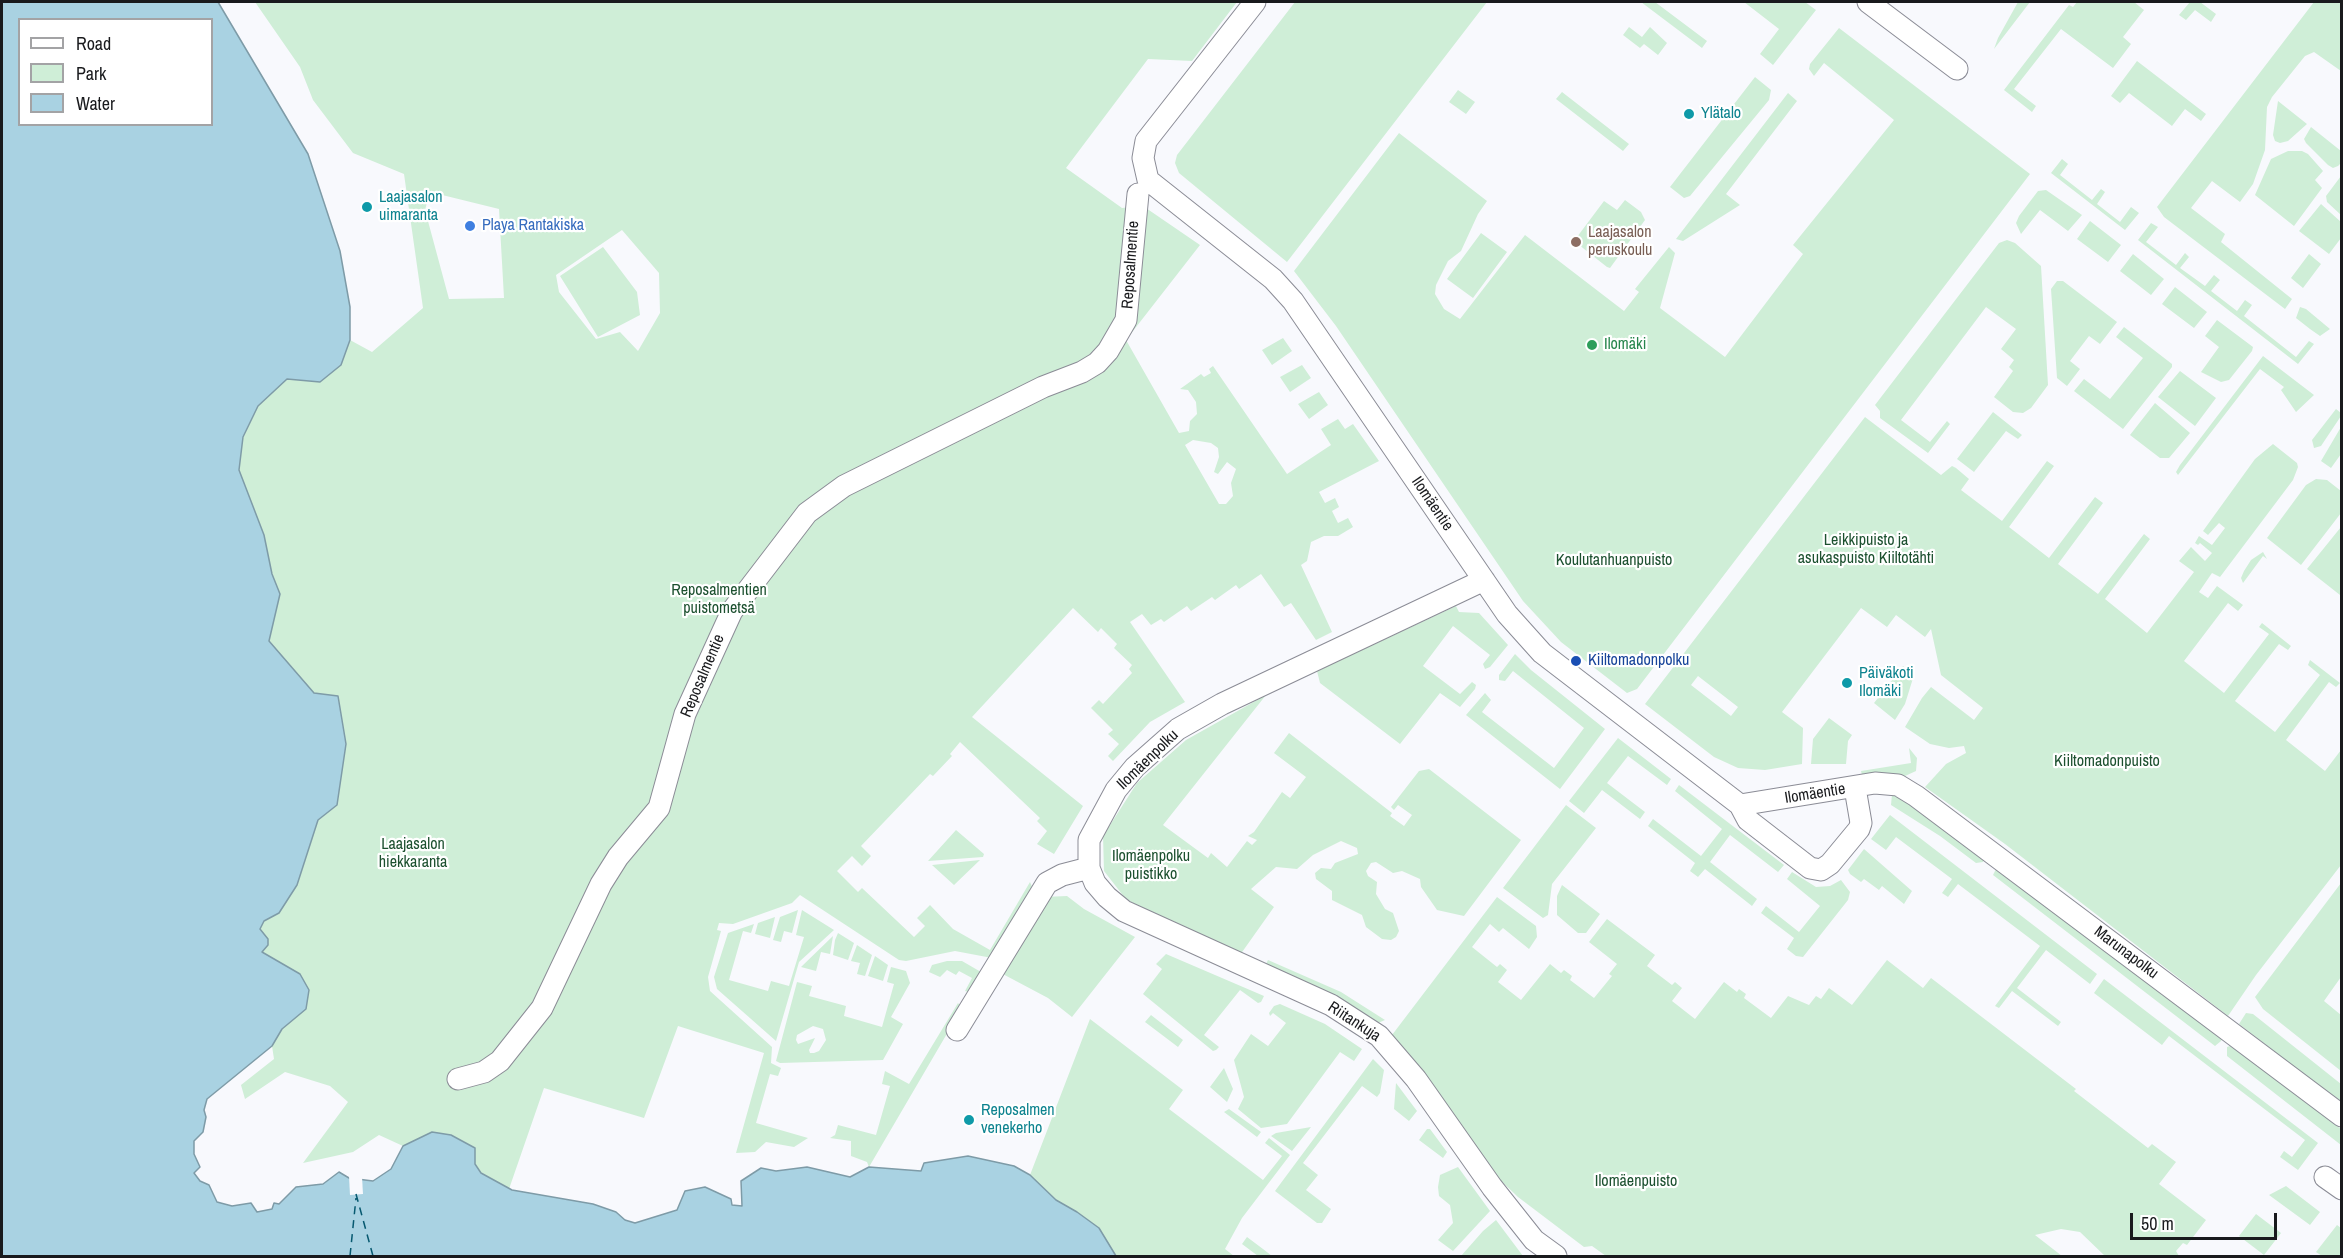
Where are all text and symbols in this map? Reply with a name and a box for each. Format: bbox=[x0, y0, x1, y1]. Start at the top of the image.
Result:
legend bbox=[18, 18, 213, 126]
text: Road bbox=[76, 31, 111, 56]
text: Park bbox=[76, 61, 106, 86]
text: Water bbox=[76, 91, 115, 116]
place label: Ylätalo bbox=[1701, 104, 1741, 124]
marker: Ylätalo bbox=[1682, 107, 1696, 121]
place label: Laajasalon uimaranta bbox=[379, 188, 442, 226]
marker: Laajasalon uimaranta bbox=[360, 200, 374, 214]
place label: Playa Rantakiska bbox=[482, 216, 584, 236]
marker: Playa Rantakiska bbox=[463, 219, 477, 233]
street label: Reposalmentie bbox=[1118, 220, 1144, 310]
place label: Laajasalon peruskoulu bbox=[1588, 223, 1652, 261]
marker: Laajasalon peruskoulu bbox=[1569, 235, 1583, 249]
place label: Ilomäki bbox=[1604, 335, 1646, 355]
marker: Ilomäki bbox=[1585, 338, 1599, 352]
street label: Ilomäentie bbox=[1407, 473, 1457, 535]
park label: Leikkipuisto ja asukaspuisto Kiiltotähti bbox=[1798, 531, 1934, 569]
park label: Koulutanhuanpuisto bbox=[1556, 551, 1672, 571]
park label: Reposalmentien puistometsä bbox=[671, 581, 767, 619]
street label: Reposalmentie bbox=[677, 632, 729, 720]
place label: Kiiltomadonpolku bbox=[1588, 651, 1689, 671]
marker: Kiiltomadonpolku bbox=[1569, 654, 1583, 668]
place label: Päiväkoti Ilomäki bbox=[1859, 664, 1914, 702]
marker: Päiväkoti Ilomäki bbox=[1840, 676, 1854, 690]
street label: Ilomäenpolku bbox=[1113, 726, 1183, 794]
park label: Kiiltomadonpuisto bbox=[2054, 752, 2160, 772]
street label: Ilomäentie bbox=[1783, 780, 1847, 808]
park label: Laajasalon hiekkaranta bbox=[379, 835, 447, 873]
park label: Ilomäenpolku puistikko bbox=[1112, 847, 1190, 885]
street label: Marunapolku bbox=[2090, 923, 2162, 983]
street label: Riitankuja bbox=[1324, 998, 1384, 1046]
place label: Reposalmen venekerho bbox=[981, 1101, 1055, 1139]
marker: Reposalmen venekerho bbox=[962, 1113, 976, 1127]
park label: Ilomäenpuisto bbox=[1595, 1172, 1677, 1192]
scale bar bbox=[2133, 1201, 2280, 1239]
text: 50 m bbox=[2141, 1211, 2174, 1236]

